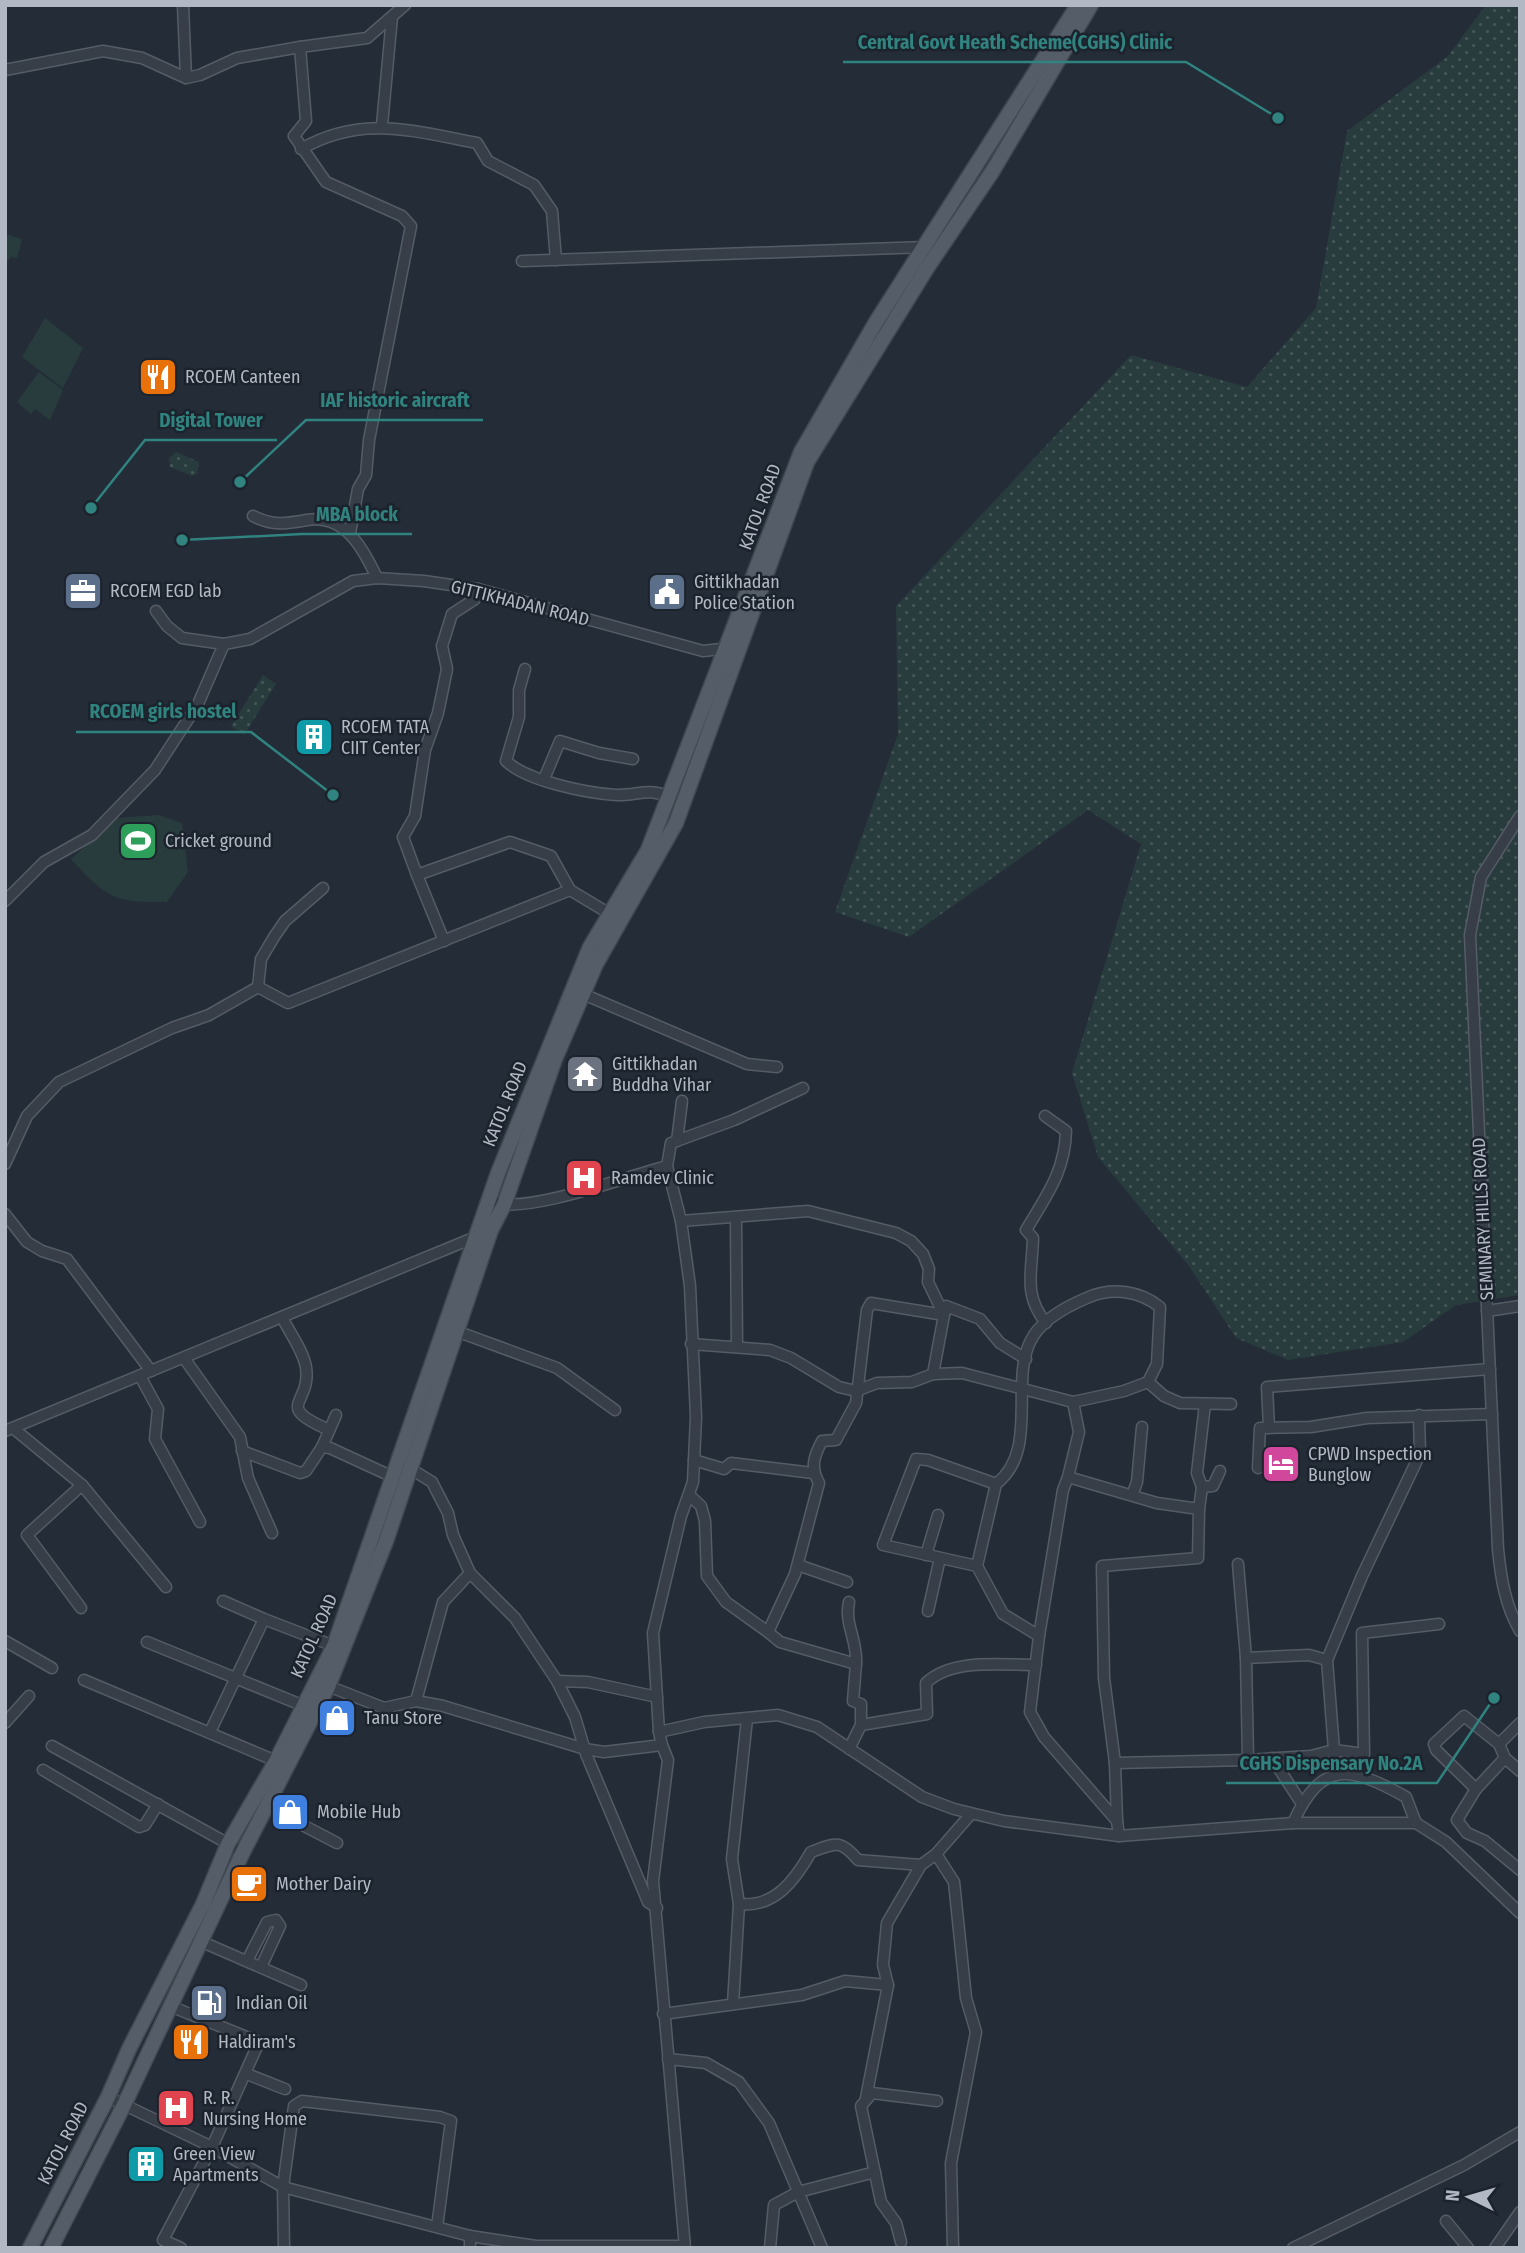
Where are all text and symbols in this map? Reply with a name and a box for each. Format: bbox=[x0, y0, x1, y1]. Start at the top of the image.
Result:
callout: Central Govt Heath Scheme(CGHS) Clinic bbox=[843, 22, 1186, 62]
text: Central Govt Heath Scheme(CGHS) Clinic bbox=[858, 31, 1173, 54]
restaurant icon: RCOEM Canteen bbox=[137, 356, 179, 398]
place label: RCOEM Canteen bbox=[185, 366, 300, 388]
callout: IAF historic aircraft bbox=[306, 380, 483, 420]
text: IAF historic aircraft bbox=[320, 389, 470, 412]
callout: Digital Tower bbox=[145, 400, 277, 440]
text: Digital Tower bbox=[159, 409, 264, 432]
street label: KATOL ROAD bbox=[734, 461, 786, 553]
callout: MBA block bbox=[302, 494, 412, 534]
text: MBA block bbox=[316, 503, 398, 526]
office icon: RCOEM EGD lab bbox=[62, 570, 104, 612]
public building icon: Gittikhadan Police Station bbox=[646, 571, 688, 613]
place label: Gittikhadan Police Station bbox=[694, 571, 795, 614]
street label: GITTIKHADAN ROAD bbox=[448, 575, 592, 631]
place label: RCOEM EGD lab bbox=[110, 580, 222, 602]
callout: RCOEM girls hostel bbox=[76, 692, 251, 732]
text: RCOEM girls hostel bbox=[90, 700, 237, 723]
building icon: RCOEM TATA CIIT Center bbox=[293, 716, 335, 758]
place label: RCOEM TATA CIIT Center bbox=[341, 716, 430, 759]
sports icon: Cricket ground bbox=[117, 820, 159, 862]
place label: Cricket ground bbox=[165, 830, 272, 852]
temple icon: Gittikhadan Buddha Vihar bbox=[564, 1053, 606, 1095]
place label: Gittikhadan Buddha Vihar bbox=[612, 1053, 712, 1096]
street label: KATOL ROAD bbox=[478, 1058, 532, 1150]
street label: SEMINARY HILLS ROAD bbox=[1468, 1137, 1498, 1301]
hospital icon: Ramdev Clinic bbox=[563, 1157, 605, 1199]
place label: Ramdev Clinic bbox=[611, 1167, 714, 1189]
hotel icon: CPWD Inspection Bunglow bbox=[1260, 1443, 1302, 1485]
place label: CPWD Inspection Bunglow bbox=[1308, 1443, 1432, 1486]
street label: KATOL ROAD bbox=[286, 1590, 342, 1682]
shop icon: Tanu Store bbox=[316, 1697, 358, 1739]
place label: Tanu Store bbox=[364, 1707, 442, 1729]
callout: CGHS Dispensary No.2A bbox=[1226, 1743, 1437, 1783]
text: CGHS Dispensary No.2A bbox=[1240, 1752, 1423, 1775]
shop icon: Mobile Hub bbox=[269, 1791, 311, 1833]
place label: Mobile Hub bbox=[317, 1801, 401, 1823]
cafe icon: Mother Dairy bbox=[228, 1863, 270, 1905]
place label: Mother Dairy bbox=[276, 1873, 371, 1895]
fuel station icon: Indian Oil bbox=[188, 1982, 230, 2024]
place label: Indian Oil bbox=[236, 1992, 308, 2014]
restaurant icon: Haldiram's bbox=[170, 2021, 212, 2063]
place label: Haldiram's bbox=[218, 2031, 296, 2053]
hospital icon: R. R. Nursing Home bbox=[155, 2087, 197, 2129]
place label: R. R. Nursing Home bbox=[203, 2087, 307, 2130]
street label: KATOL ROAD bbox=[33, 2098, 93, 2188]
building icon: Green View Apartments bbox=[125, 2143, 167, 2185]
place label: Green View Apartments bbox=[173, 2143, 259, 2186]
north arrow bbox=[1434, 2162, 1504, 2232]
text: N bbox=[1441, 2189, 1465, 2202]

